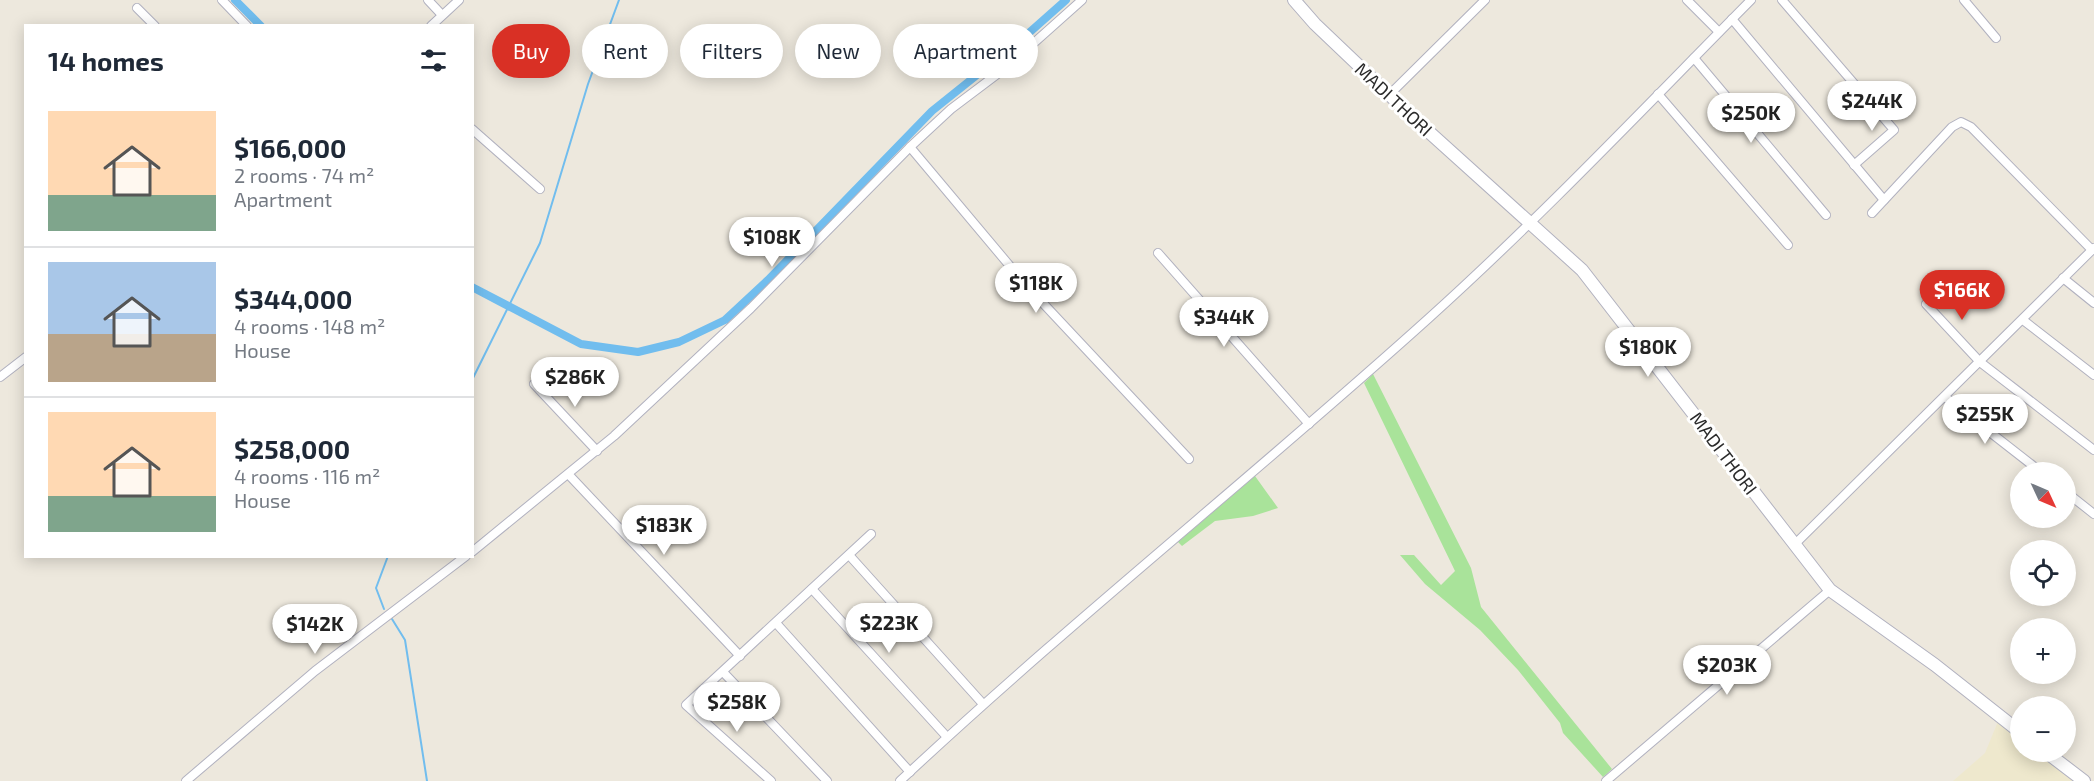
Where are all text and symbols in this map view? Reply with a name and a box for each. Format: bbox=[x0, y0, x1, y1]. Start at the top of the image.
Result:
chip: Buy bbox=[492, 24, 570, 78]
chip: Rent bbox=[582, 24, 668, 78]
chip: Filters bbox=[680, 24, 783, 78]
chip: New bbox=[795, 24, 881, 78]
chip: Apartment bbox=[893, 24, 1038, 78]
icon: filters bbox=[417, 44, 450, 77]
text: 14 homes bbox=[48, 45, 164, 76]
street label: MADI THORI bbox=[1351, 58, 1437, 140]
pin: $244K bbox=[1830, 81, 1914, 132]
text: $244K bbox=[1841, 88, 1903, 112]
pin: $250K bbox=[1709, 93, 1793, 144]
text: $250K bbox=[1721, 100, 1781, 124]
text: $166,000 bbox=[234, 132, 347, 163]
icon: home bbox=[96, 135, 168, 207]
text: 2 rooms · 74 m² bbox=[234, 163, 374, 187]
text: Apartment bbox=[234, 187, 332, 211]
pin: $108K bbox=[730, 217, 814, 268]
text: $108K bbox=[743, 224, 801, 248]
pin: $118K bbox=[994, 263, 1078, 314]
text: $118K bbox=[1009, 270, 1063, 294]
pin: $166K bbox=[1920, 270, 2004, 321]
text: $166K bbox=[1934, 277, 1990, 301]
text: $344,000 bbox=[234, 283, 352, 314]
icon: home bbox=[96, 286, 168, 358]
pin: $344K bbox=[1182, 297, 1266, 348]
text: $344K bbox=[1193, 304, 1255, 328]
text: 4 rooms · 148 m² bbox=[234, 314, 385, 338]
pin: $180K bbox=[1606, 327, 1690, 378]
text: $180K bbox=[1619, 334, 1677, 358]
text: House bbox=[234, 338, 291, 362]
pin: $286K bbox=[533, 357, 617, 408]
text: $286K bbox=[545, 364, 605, 388]
pin: $255K bbox=[1943, 394, 2027, 445]
text: $255K bbox=[1956, 401, 2014, 425]
street label: MADI THORI bbox=[1686, 407, 1762, 499]
text: $258,000 bbox=[234, 433, 350, 464]
icon: home bbox=[96, 436, 168, 508]
north arrow bbox=[2010, 462, 2076, 528]
map controls bbox=[2010, 462, 2076, 762]
text: 4 rooms · 116 m² bbox=[234, 464, 380, 488]
text: House bbox=[234, 488, 291, 512]
pin: $183K bbox=[622, 505, 706, 556]
text: $183K bbox=[636, 512, 692, 536]
button: locate bbox=[2010, 540, 2076, 606]
pin: $223K bbox=[847, 603, 931, 654]
pin: $142K bbox=[273, 604, 357, 655]
text: $223K bbox=[860, 610, 918, 634]
text: $142K bbox=[286, 611, 344, 635]
button: + bbox=[2010, 618, 2076, 684]
pin: $203K bbox=[1685, 645, 1769, 696]
text: $203K bbox=[1697, 652, 1757, 676]
pin: $258K bbox=[695, 682, 779, 733]
text: $258K bbox=[707, 689, 767, 713]
button: − bbox=[2010, 696, 2076, 762]

